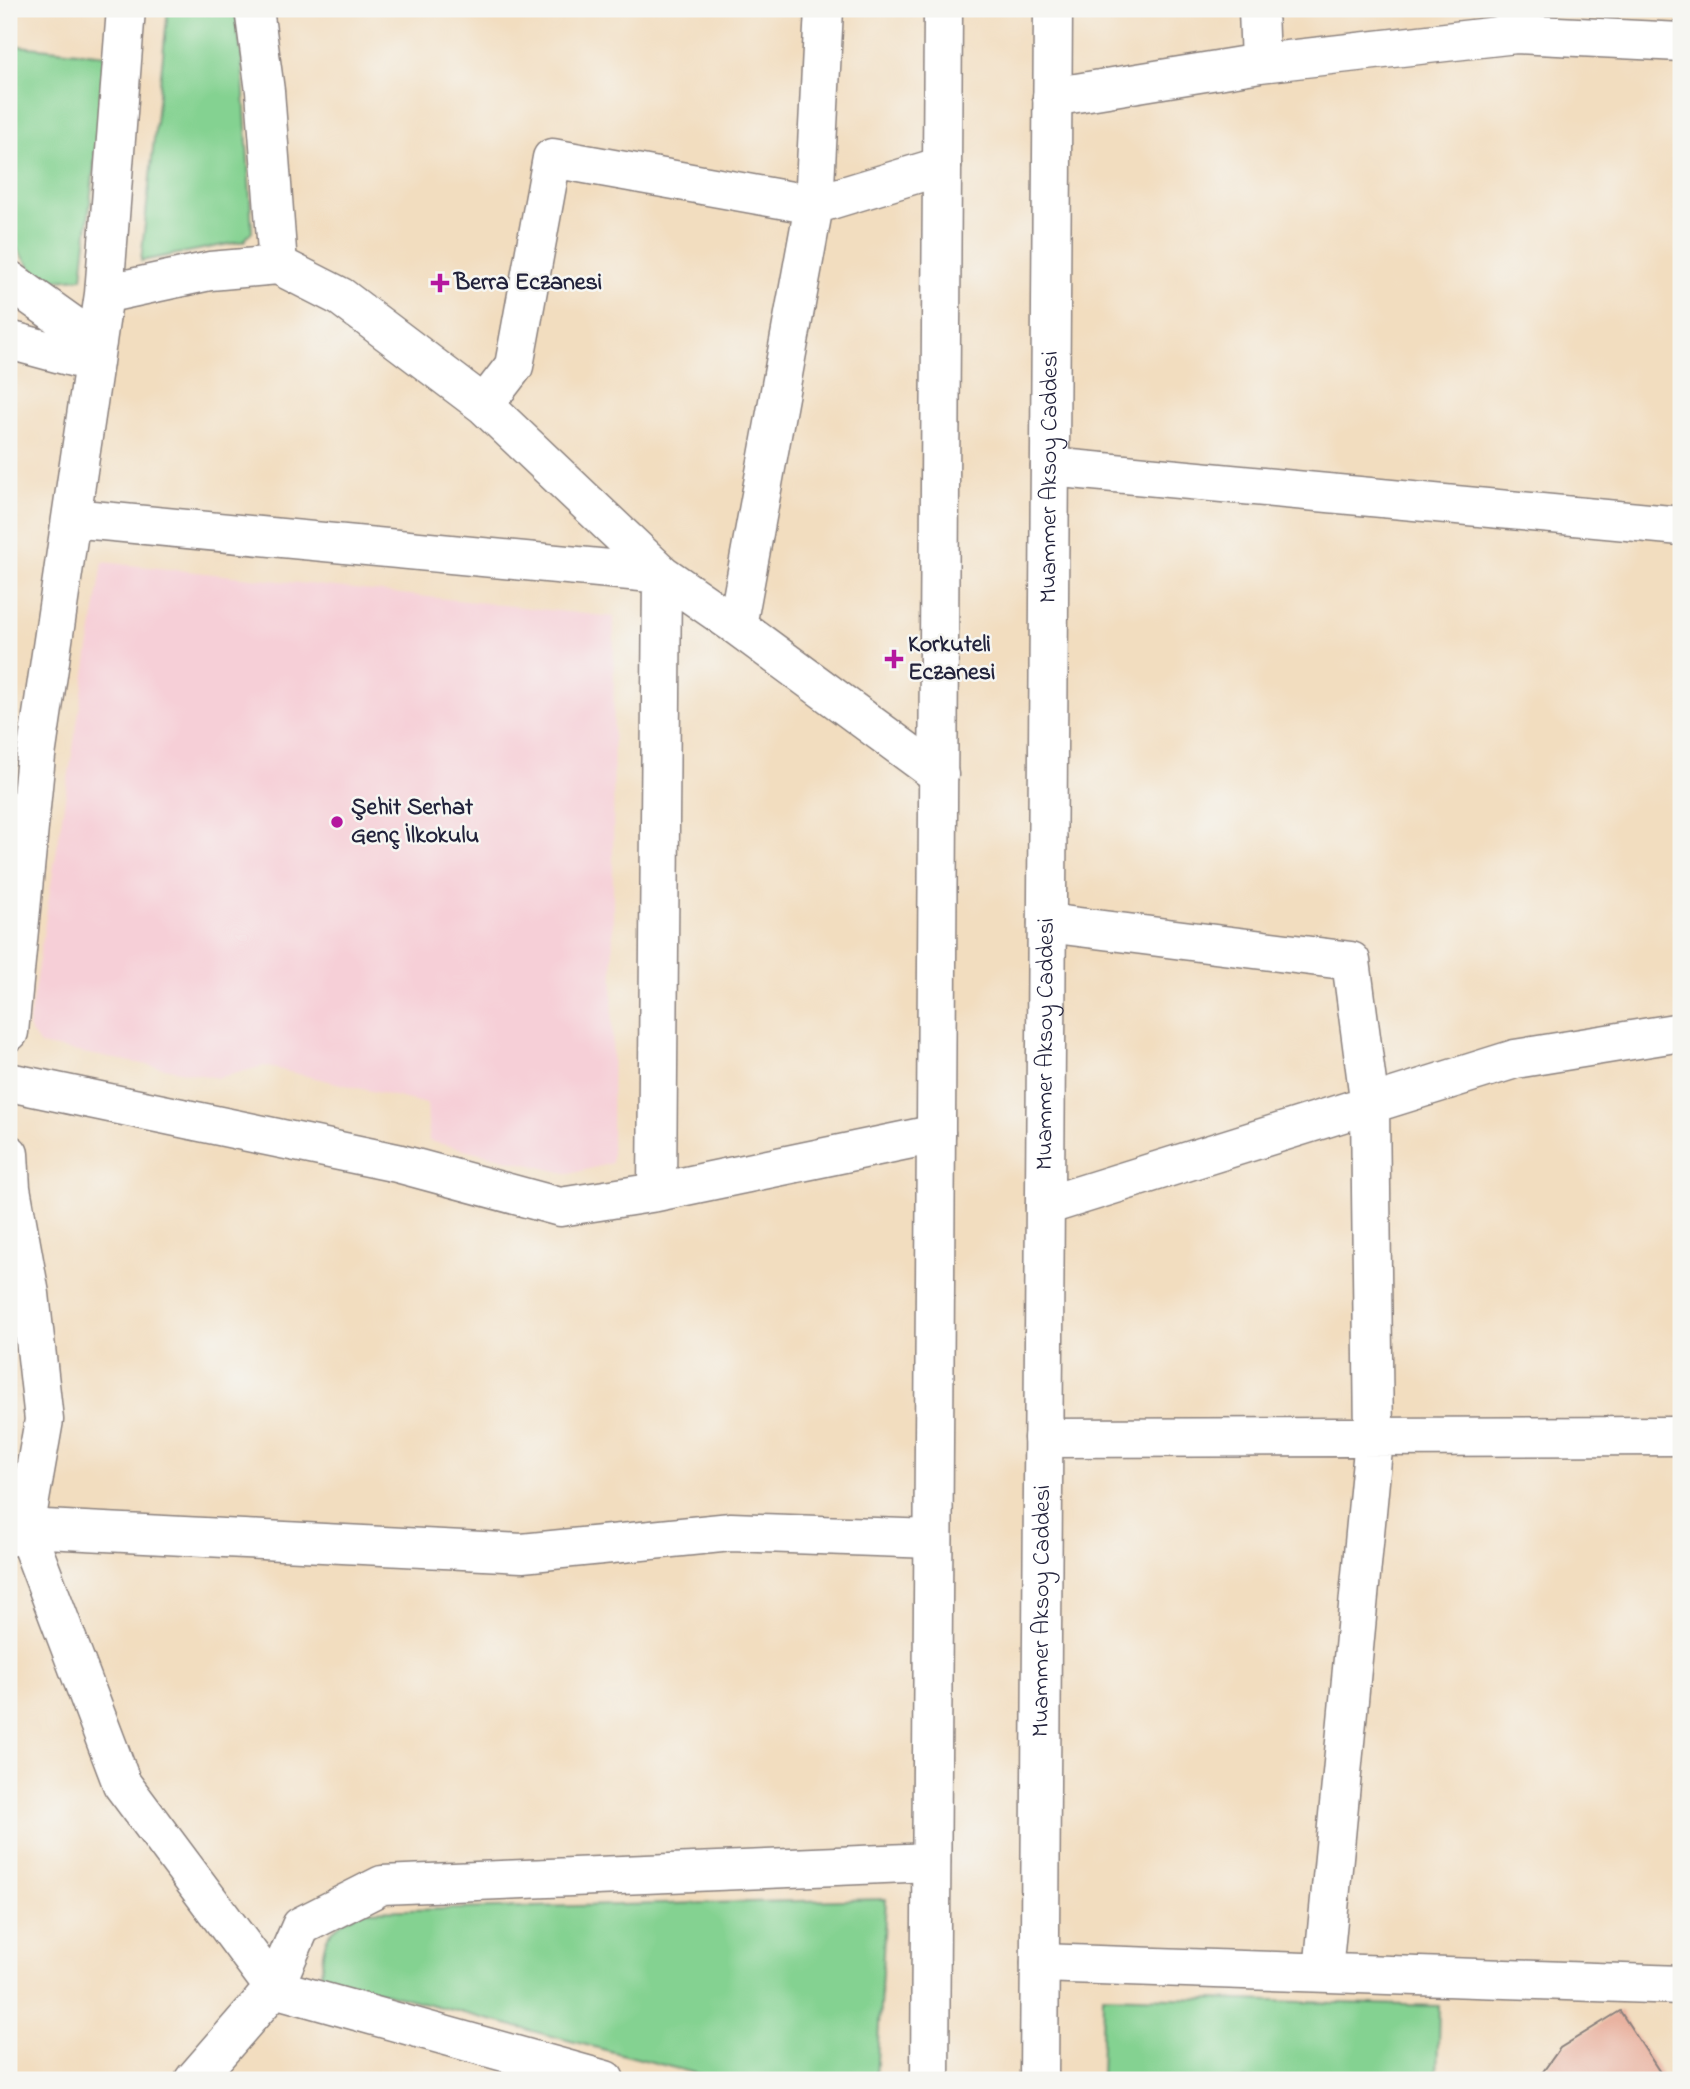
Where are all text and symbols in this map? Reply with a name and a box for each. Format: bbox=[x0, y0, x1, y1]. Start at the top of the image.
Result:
place label: Berra Eczanesi bbox=[453, 266, 602, 301]
marker: Berra Eczanesi bbox=[432, 275, 448, 291]
street label: Muammer Aksoy Caddesi bbox=[1031, 351, 1069, 603]
place label: Korkuteli Eczanesi bbox=[908, 628, 995, 691]
marker: Korkuteli Eczanesi bbox=[886, 651, 902, 667]
place label: Şehit Serhat Genç İlkokulu bbox=[351, 791, 479, 854]
marker: Şehit Serhat Genç İlkokulu bbox=[329, 814, 345, 830]
street label: Muammer Aksoy Caddesi bbox=[1028, 918, 1065, 1170]
street label: Muammer Aksoy Caddesi bbox=[1024, 1485, 1061, 1737]

